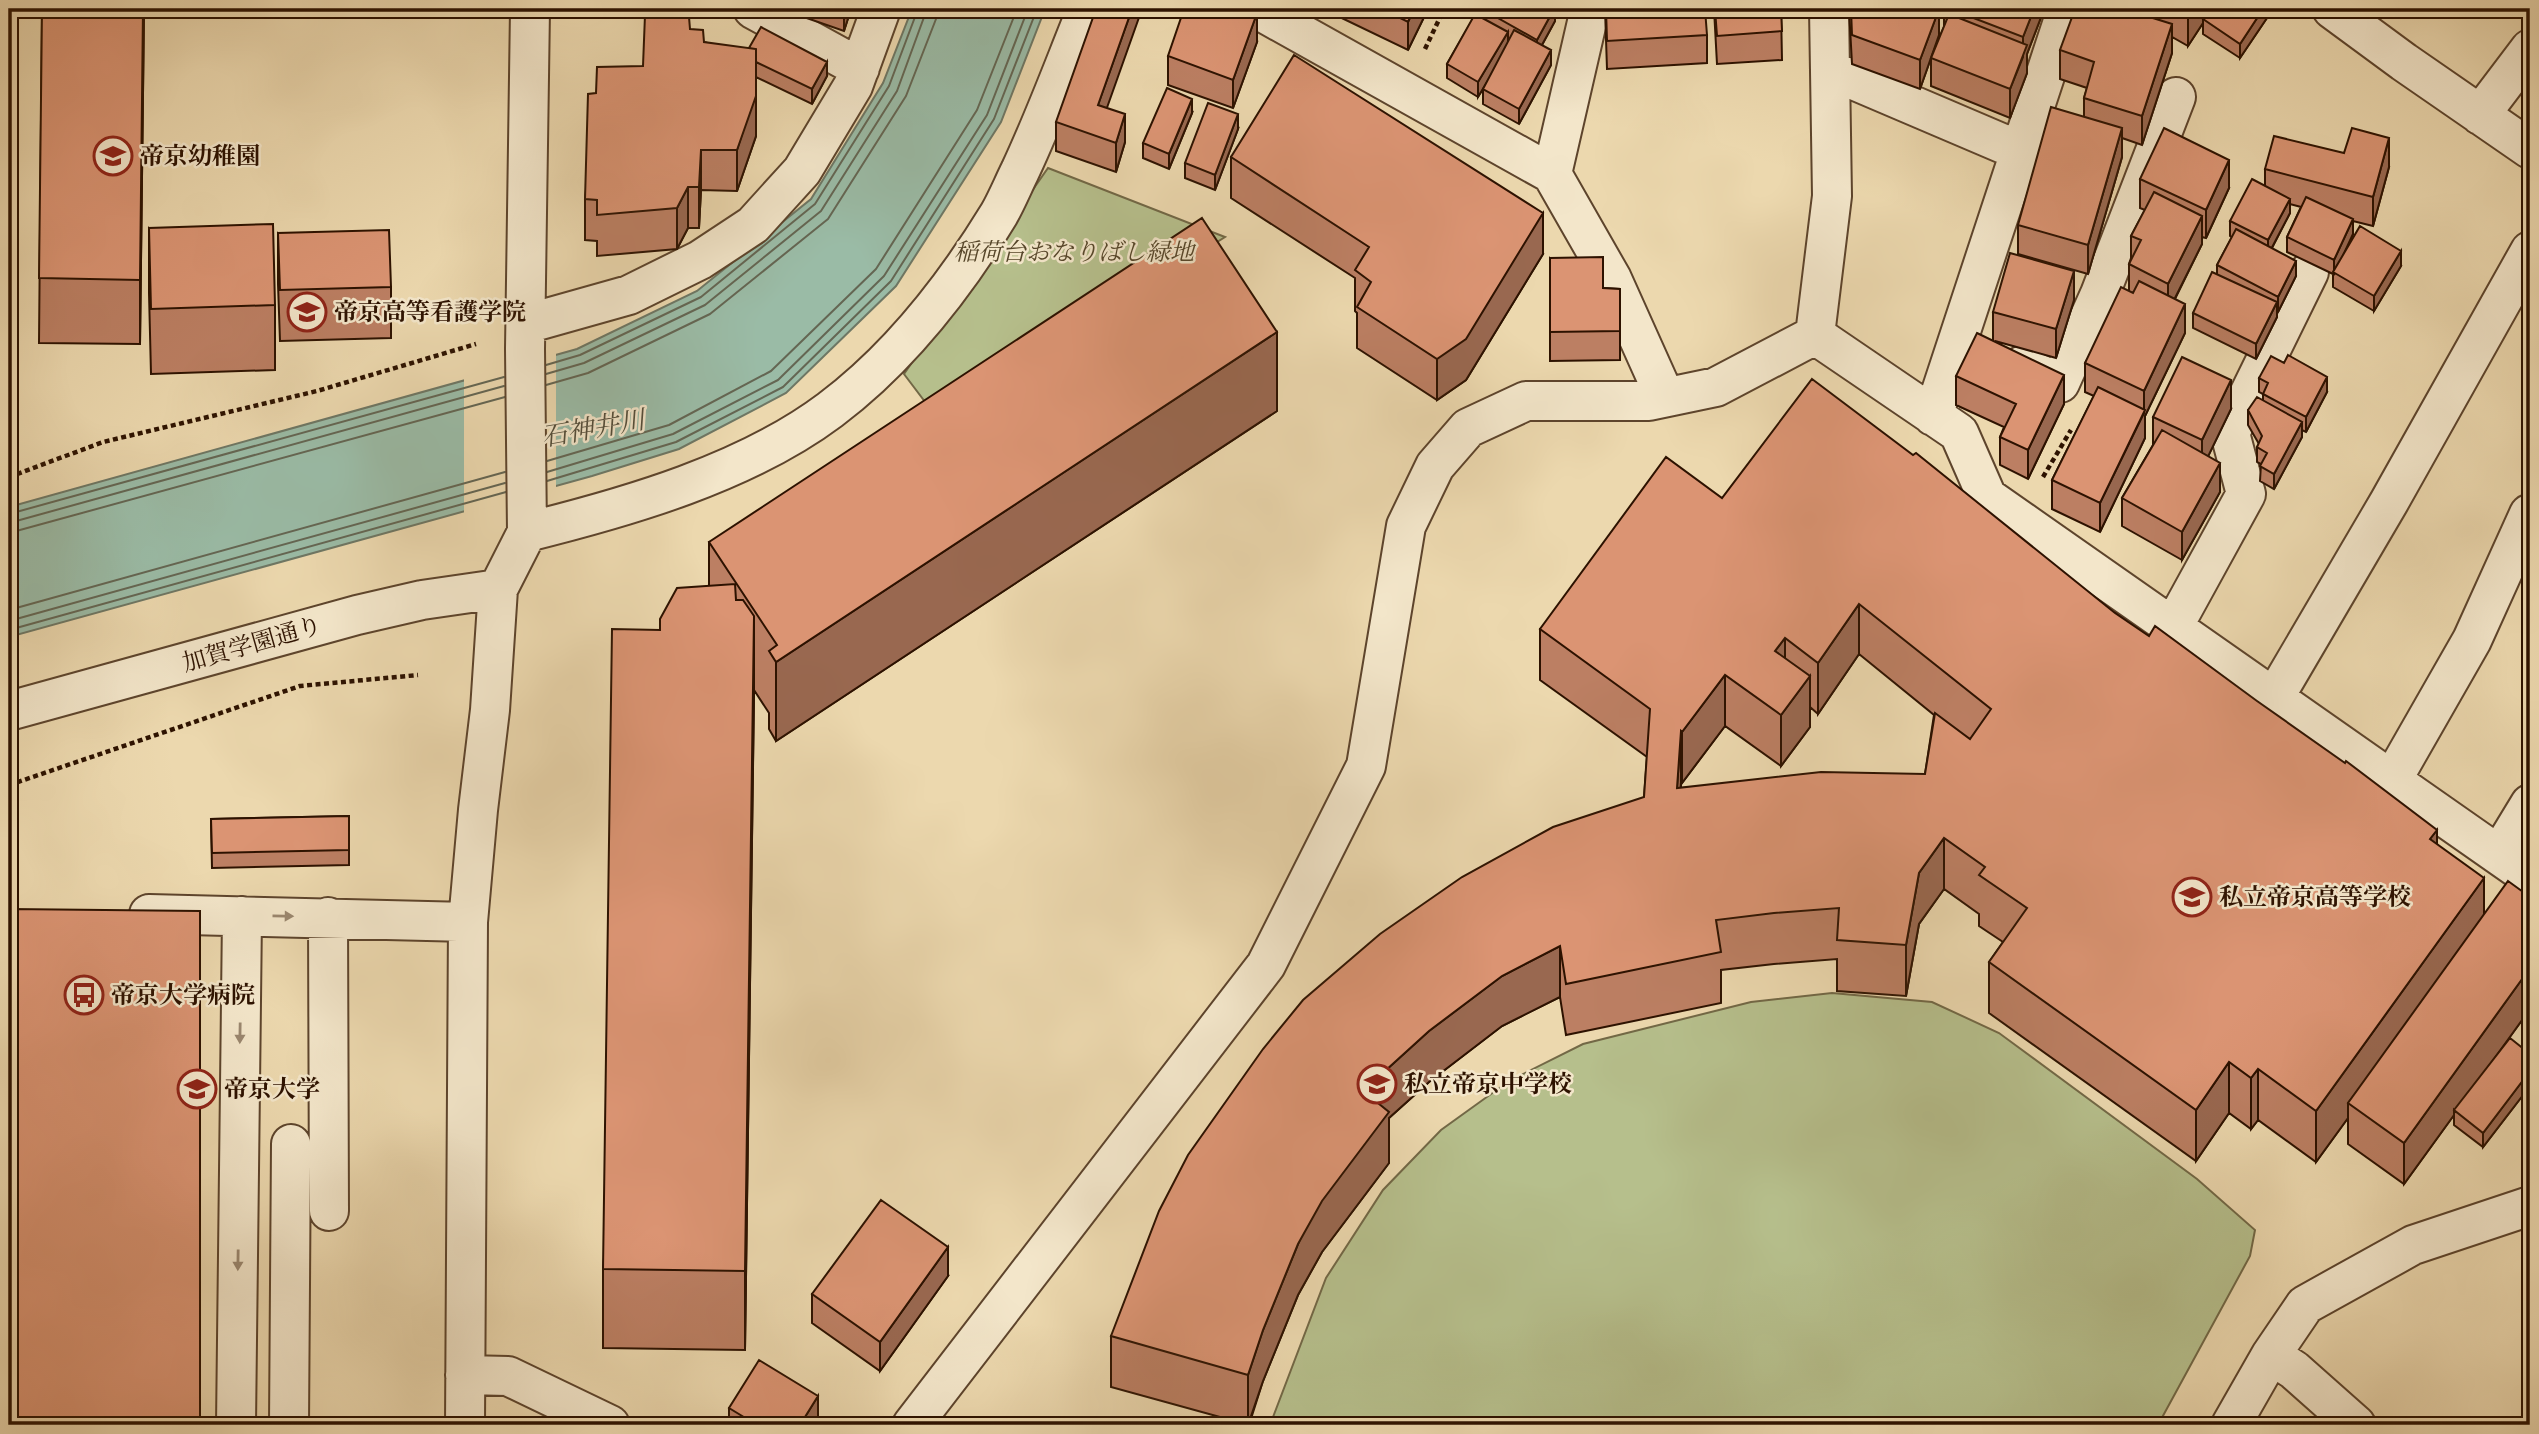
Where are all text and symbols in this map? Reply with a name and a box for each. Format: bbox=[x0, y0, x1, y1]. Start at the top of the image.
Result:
school or university icon: 帝京幼稚園 bbox=[92, 135, 134, 177]
place label: 帝京幼稚園 bbox=[140, 142, 260, 173]
park label: 稲荷台おなりばし緑地 bbox=[954, 238, 1197, 269]
school or university icon: 帝京高等看護学院 bbox=[286, 291, 328, 333]
place label: 帝京高等看護学院 bbox=[334, 298, 526, 329]
water label: 石神井川 bbox=[539, 404, 650, 455]
street label: 加賀学園通り bbox=[179, 611, 326, 680]
school or university icon: 私立帝京高等学校 bbox=[2171, 876, 2213, 918]
place label: 私立帝京高等学校 bbox=[2219, 883, 2411, 914]
one-way arrow bbox=[272, 911, 294, 922]
bus stop icon: 帝京大学病院 bbox=[63, 974, 105, 1016]
place label: 帝京大学病院 bbox=[111, 981, 255, 1012]
one-way arrow bbox=[234, 1022, 246, 1044]
school or university icon: 私立帝京中学校 bbox=[1356, 1063, 1398, 1105]
school or university icon: 帝京大学 bbox=[176, 1068, 218, 1110]
place label: 私立帝京中学校 bbox=[1404, 1070, 1572, 1101]
place label: 帝京大学 bbox=[224, 1075, 320, 1106]
one-way arrow bbox=[232, 1249, 244, 1271]

